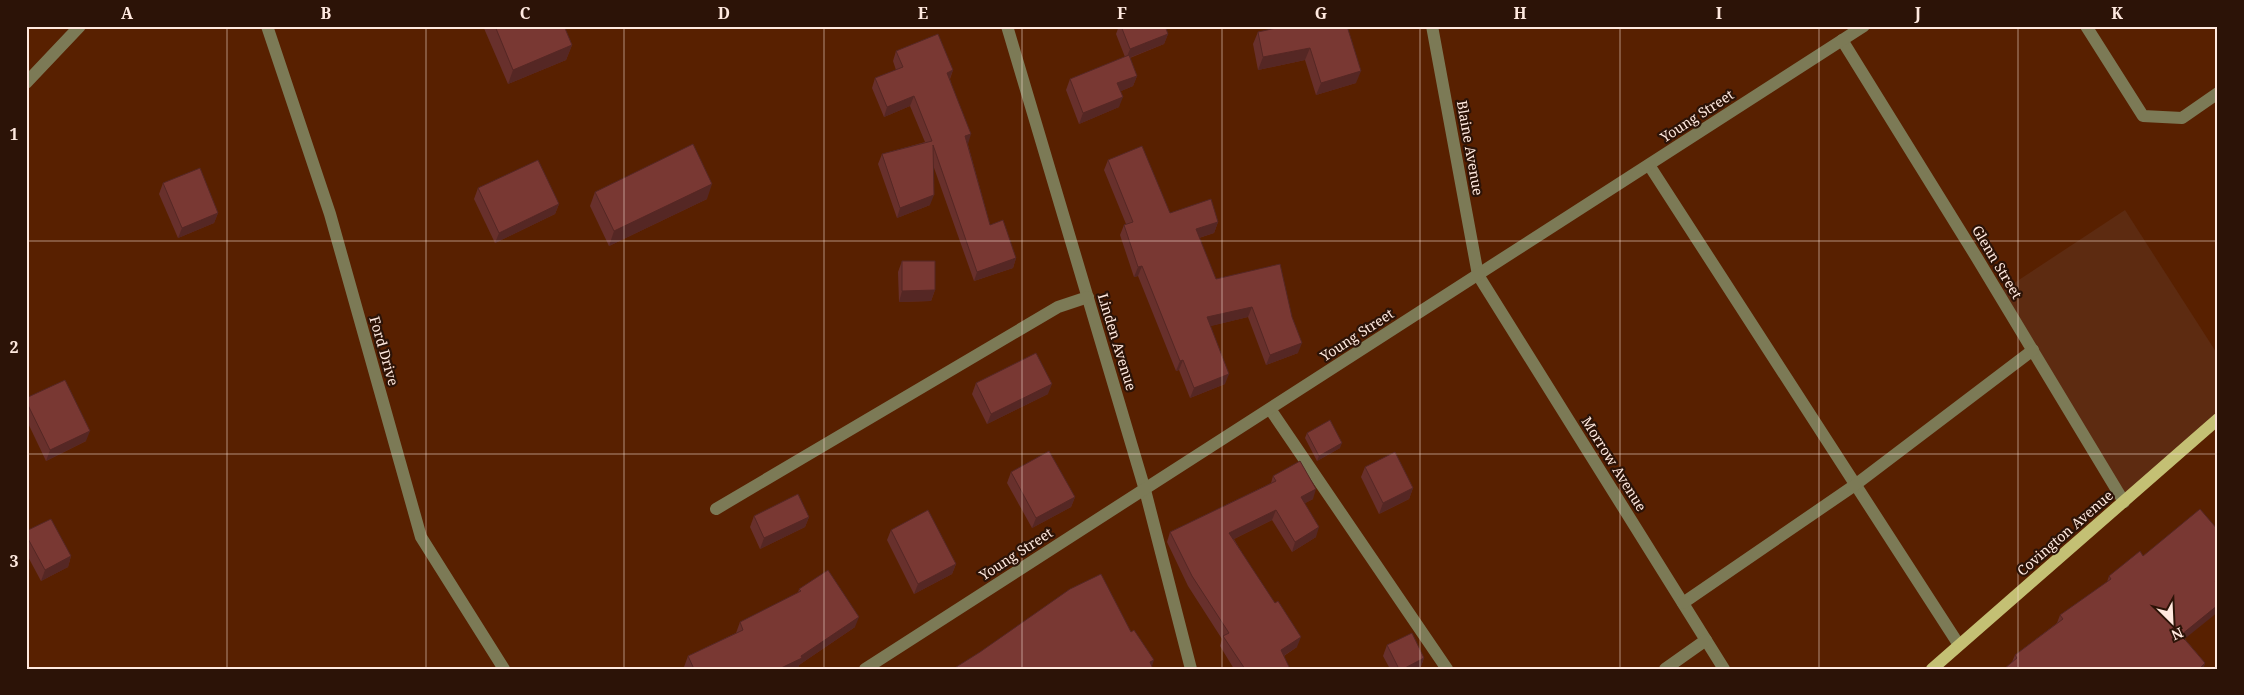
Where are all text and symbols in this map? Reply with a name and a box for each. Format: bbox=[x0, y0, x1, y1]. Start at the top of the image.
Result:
text: A bbox=[121, 2, 134, 24]
text: B bbox=[321, 2, 332, 24]
text: C bbox=[520, 2, 531, 24]
text: D bbox=[718, 2, 730, 24]
text: E bbox=[918, 2, 928, 24]
text: F bbox=[1117, 2, 1127, 24]
text: G bbox=[1315, 2, 1327, 24]
text: H bbox=[1513, 2, 1527, 24]
text: I bbox=[1716, 2, 1722, 24]
text: J bbox=[1914, 2, 1922, 24]
text: K bbox=[2111, 2, 2123, 24]
street label: Young Street bbox=[1655, 85, 1737, 147]
street label: Blaine Avenue bbox=[1453, 99, 1488, 197]
text: 1 bbox=[9, 123, 19, 145]
street label: Glenn Street bbox=[1968, 221, 2027, 302]
street label: Linden Avenue bbox=[1094, 291, 1141, 393]
street label: Young Street bbox=[1315, 304, 1397, 366]
street label: Ford Drive bbox=[365, 314, 403, 388]
text: 2 bbox=[9, 336, 19, 358]
street label: Morrow Avenue bbox=[1578, 413, 1651, 515]
street label: Covington Avenue bbox=[2013, 486, 2117, 580]
street label: Young Street bbox=[974, 523, 1056, 585]
text: 3 bbox=[9, 550, 19, 572]
north arrow bbox=[2146, 598, 2196, 648]
text: N bbox=[2169, 623, 2186, 645]

